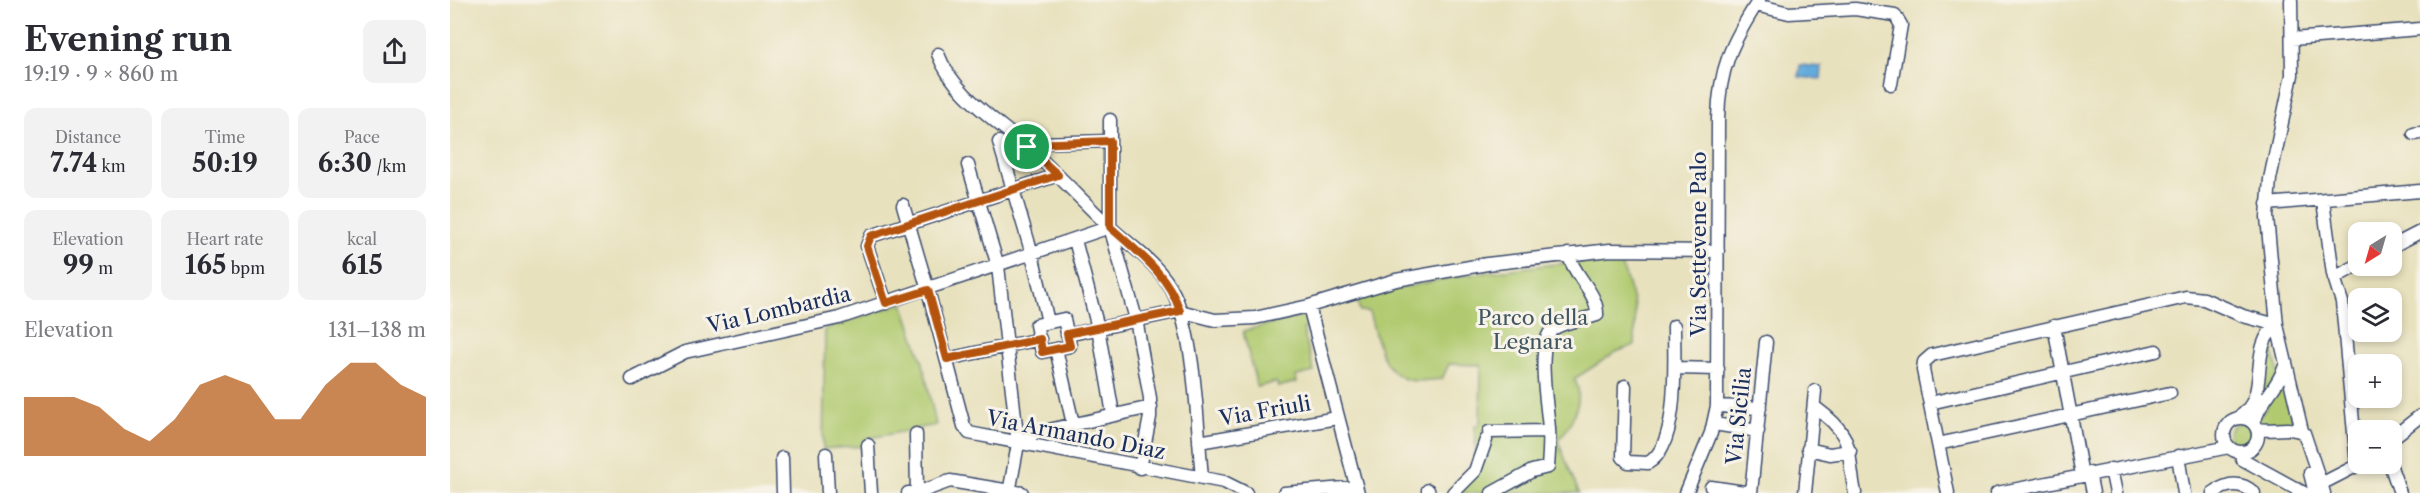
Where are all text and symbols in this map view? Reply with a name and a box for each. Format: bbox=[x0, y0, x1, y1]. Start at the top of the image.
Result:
text: Evening run bbox=[24, 19, 232, 60]
button: share bbox=[363, 20, 426, 83]
text: 19:19 · 9 × 860 m bbox=[24, 62, 178, 86]
pin bbox=[1001, 121, 1052, 172]
text: Distance bbox=[55, 127, 121, 147]
text: Time bbox=[205, 127, 245, 147]
text: Pace bbox=[344, 127, 380, 147]
icon: arrive bbox=[1010, 130, 1043, 163]
text: 7.74 bbox=[50, 147, 97, 179]
text: 50:19 bbox=[192, 147, 258, 179]
text: 6:30 bbox=[318, 147, 372, 179]
street label: Via Settevene Palo bbox=[1686, 151, 1711, 338]
text: km bbox=[97, 156, 126, 176]
text: /km bbox=[372, 156, 406, 176]
north arrow bbox=[2348, 222, 2402, 276]
map controls bbox=[2348, 222, 2402, 474]
text: Elevation bbox=[52, 229, 124, 249]
text: Heart rate bbox=[186, 229, 264, 249]
text: kcal bbox=[347, 229, 377, 249]
text: 99 bbox=[63, 249, 94, 281]
text: 165 bbox=[185, 249, 226, 281]
text: 615 bbox=[341, 249, 383, 281]
text: m bbox=[94, 258, 113, 278]
text: bpm bbox=[226, 258, 265, 278]
street label: Via Lombardia bbox=[704, 281, 854, 338]
button: layers bbox=[2348, 288, 2402, 342]
park label: Parco della Legnara bbox=[1478, 305, 1589, 354]
text: Elevation bbox=[24, 318, 113, 342]
text: 131–138 m bbox=[328, 318, 426, 342]
button: + bbox=[2348, 354, 2402, 408]
street label: Via Sicilia bbox=[1721, 365, 1756, 467]
street label: Via Friuli bbox=[1216, 390, 1313, 431]
street label: Via Armando Diaz bbox=[983, 405, 1168, 464]
button: − bbox=[2348, 420, 2402, 474]

